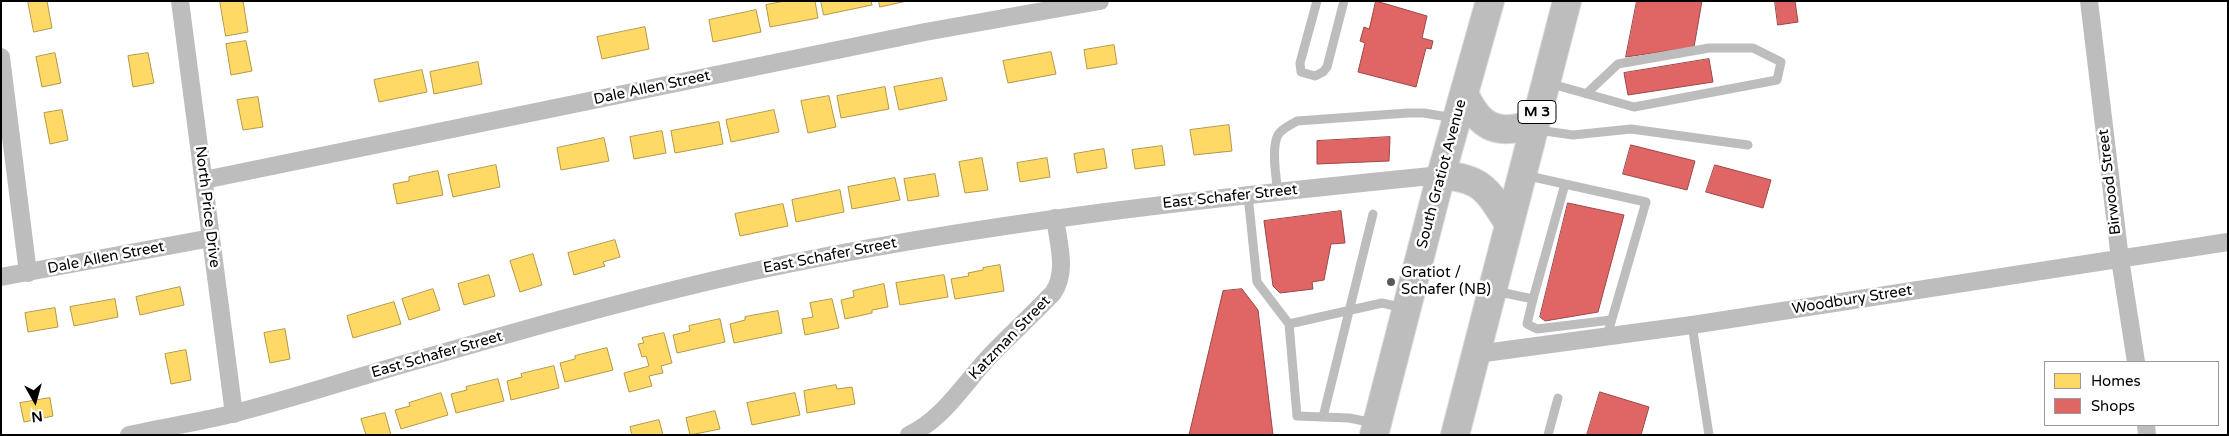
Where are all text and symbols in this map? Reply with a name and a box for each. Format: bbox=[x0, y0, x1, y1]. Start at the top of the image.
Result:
street label: Dale Allen Street bbox=[592, 67, 712, 109]
street label: South Gratiot Avenue bbox=[1413, 98, 1471, 250]
road number: M 3 bbox=[1518, 100, 1556, 124]
street label: Birwood Street bbox=[2095, 128, 2125, 236]
street label: North Price Drive bbox=[191, 145, 223, 269]
street label: East Schafer Street bbox=[1162, 181, 1298, 213]
street label: East Schafer Street bbox=[762, 234, 898, 278]
street label: Dale Allen Street bbox=[46, 238, 166, 278]
place label: Gratiot / Schafer (NB) bbox=[1401, 264, 1491, 299]
marker: Gratiot / Schafer (NB) bbox=[1385, 276, 1397, 288]
street label: Woodbury Street bbox=[1791, 282, 1913, 318]
street label: Katzman Street bbox=[965, 292, 1055, 384]
street label: East Schafer Street bbox=[369, 328, 505, 382]
legend bbox=[2044, 361, 2219, 426]
text: Homes bbox=[2091, 372, 2141, 390]
north arrow bbox=[10, 376, 60, 426]
text: Shops bbox=[2091, 397, 2135, 415]
text: N bbox=[30, 407, 44, 426]

